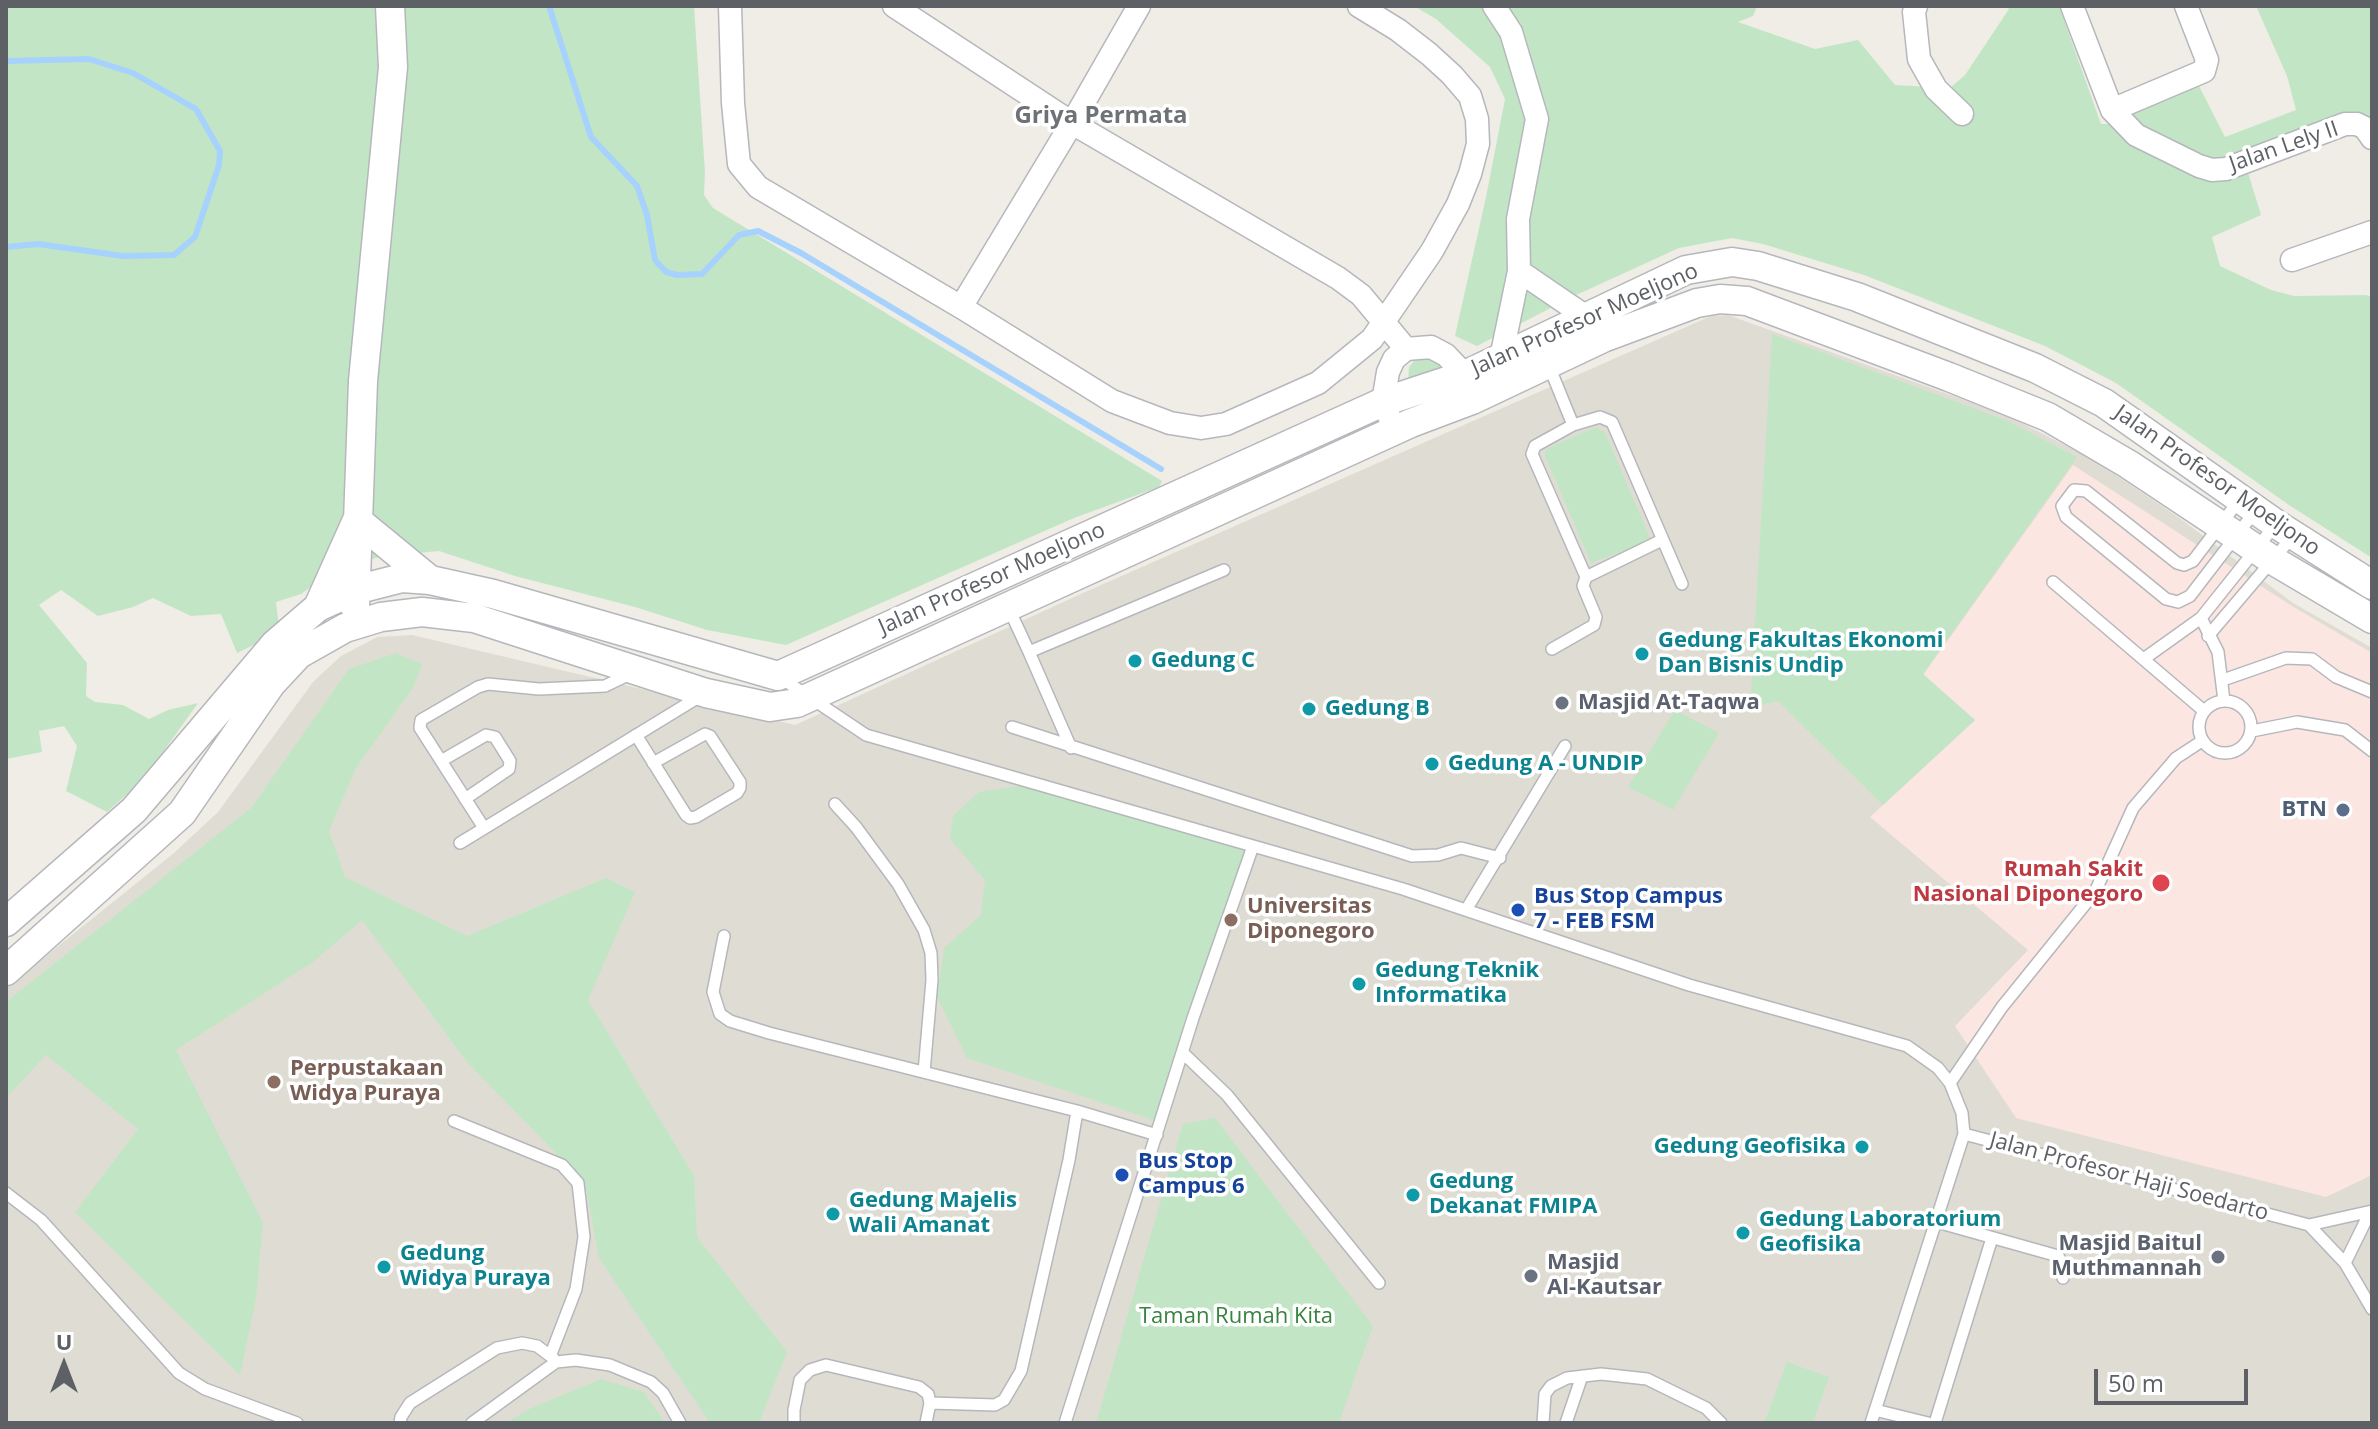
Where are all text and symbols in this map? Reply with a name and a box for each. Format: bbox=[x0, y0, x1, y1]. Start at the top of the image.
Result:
district label: Griya Permata bbox=[1014, 102, 1188, 130]
street label: Jalan Lely II bbox=[2226, 116, 2342, 178]
street label: Jalan Profesor Moeljono bbox=[1468, 258, 1702, 382]
street label: Jalan Profesor Moeljono bbox=[2109, 400, 2325, 562]
street label: Jalan Profesor Moeljono bbox=[875, 517, 1109, 641]
place label: Gedung Fakultas Ekonomi Dan Bisnis Undip bbox=[1658, 628, 1944, 680]
marker: Gedung Fakultas Ekonomi Dan Bisnis Undip bbox=[1633, 645, 1651, 663]
place label: Gedung C bbox=[1151, 648, 1255, 674]
marker: Gedung C bbox=[1126, 652, 1144, 670]
place label: Masjid At-Taqwa bbox=[1578, 690, 1760, 716]
marker: Masjid At-Taqwa bbox=[1553, 694, 1571, 712]
place label: Gedung B bbox=[1325, 696, 1430, 722]
marker: Gedung B bbox=[1300, 700, 1318, 718]
place label: Gedung A - UNDIP bbox=[1448, 751, 1643, 777]
marker: Gedung A - UNDIP bbox=[1423, 755, 1441, 773]
place label: BTN bbox=[2282, 797, 2327, 823]
marker: BTN bbox=[2334, 801, 2352, 819]
place label: Rumah Sakit Nasional Diponegoro bbox=[1913, 857, 2143, 908]
marker: Rumah Sakit Nasional Diponegoro bbox=[2150, 872, 2172, 894]
place label: Bus Stop Campus 7 - FEB FSM bbox=[1534, 884, 1723, 936]
place label: Universitas Diponegoro bbox=[1247, 894, 1375, 946]
marker: Bus Stop Campus 7 - FEB FSM bbox=[1509, 901, 1527, 919]
marker: Universitas Diponegoro bbox=[1222, 911, 1240, 929]
place label: Gedung Teknik Informatika bbox=[1375, 958, 1539, 1010]
marker: Gedung Teknik Informatika bbox=[1350, 975, 1368, 993]
place label: Perpustakaan Widya Puraya bbox=[290, 1056, 444, 1108]
marker: Perpustakaan Widya Puraya bbox=[265, 1073, 283, 1091]
street label: Jalan Profesor Haji Soedarto bbox=[1987, 1127, 2271, 1227]
place label: Gedung Geofisika bbox=[1654, 1134, 1846, 1160]
marker: Gedung Geofisika bbox=[1853, 1138, 1871, 1156]
place label: Bus Stop Campus 6 bbox=[1138, 1149, 1245, 1200]
marker: Bus Stop Campus 6 bbox=[1113, 1166, 1131, 1184]
place label: Gedung Dekanat FMIPA bbox=[1429, 1169, 1597, 1220]
marker: Gedung Dekanat FMIPA bbox=[1404, 1186, 1422, 1204]
place label: Gedung Majelis Wali Amanat bbox=[849, 1188, 1017, 1240]
marker: Gedung Majelis Wali Amanat bbox=[824, 1205, 842, 1223]
place label: Gedung Laboratorium Geofisika bbox=[1759, 1207, 2001, 1258]
marker: Gedung Laboratorium Geofisika bbox=[1734, 1224, 1752, 1242]
place label: Masjid Baitul Muthmannah bbox=[2051, 1231, 2202, 1282]
place label: Gedung Widya Puraya bbox=[400, 1241, 551, 1292]
marker: Masjid Baitul Muthmannah bbox=[2209, 1248, 2227, 1266]
place label: Masjid Al-Kautsar bbox=[1547, 1250, 1662, 1302]
marker: Gedung Widya Puraya bbox=[375, 1258, 393, 1276]
marker: Masjid Al-Kautsar bbox=[1522, 1267, 1540, 1285]
park label: Taman Rumah Kita bbox=[1139, 1304, 1333, 1330]
north arrow bbox=[24, 1325, 104, 1405]
text: U bbox=[56, 1326, 72, 1356]
scale bar bbox=[2098, 1353, 2252, 1403]
text: 50 m bbox=[2108, 1366, 2164, 1399]

